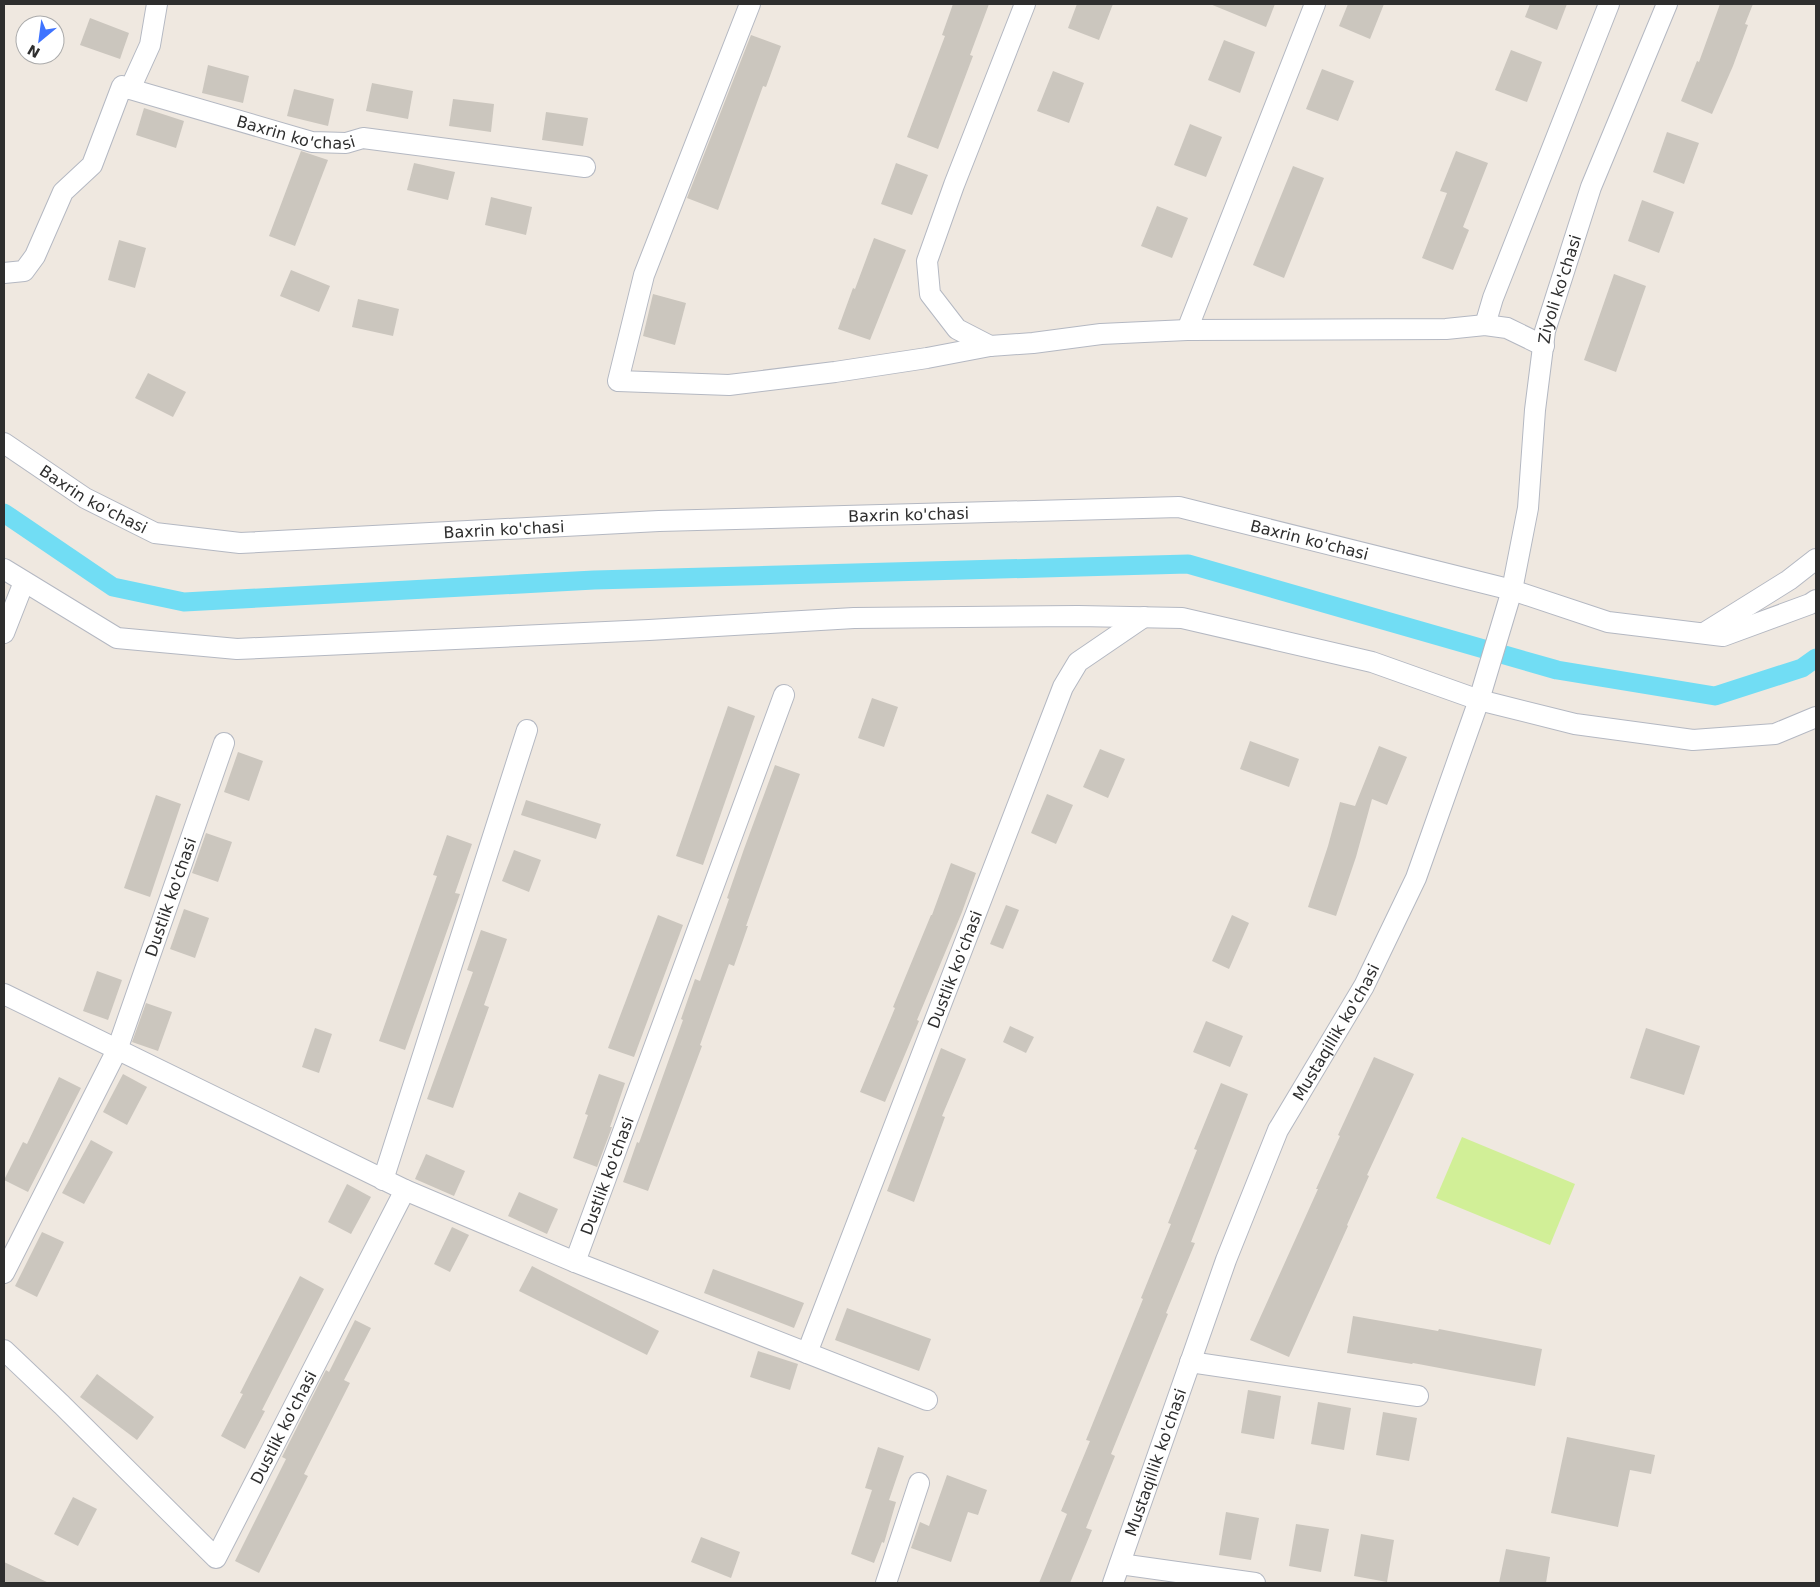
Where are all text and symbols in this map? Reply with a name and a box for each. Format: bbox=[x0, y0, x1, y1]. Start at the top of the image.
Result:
north arrow bbox=[15, 15, 65, 65]
text: N bbox=[25, 42, 43, 61]
street label: Baxrin ko'chasi bbox=[234, 111, 357, 153]
street label: Ziyoli ko'chasi bbox=[1534, 232, 1585, 345]
street label: Baxrin ko'chasi bbox=[36, 461, 151, 537]
street label: Baxrin ko'chasi bbox=[848, 503, 969, 525]
street label: Baxrin ko'chasi bbox=[443, 516, 565, 542]
street label: Baxrin ko'chasi bbox=[1248, 516, 1370, 563]
street label: Dustlik ko'chasi bbox=[141, 835, 200, 959]
street label: Dustlik ko'chasi bbox=[923, 908, 986, 1031]
street label: Mustaqillik ko'chasi bbox=[1288, 961, 1383, 1104]
street label: Dustlik ko'chasi bbox=[576, 1114, 637, 1238]
street label: Dustlik ko'chasi bbox=[246, 1367, 320, 1487]
street label: Mustaqillik ko'chasi bbox=[1121, 1386, 1190, 1539]

